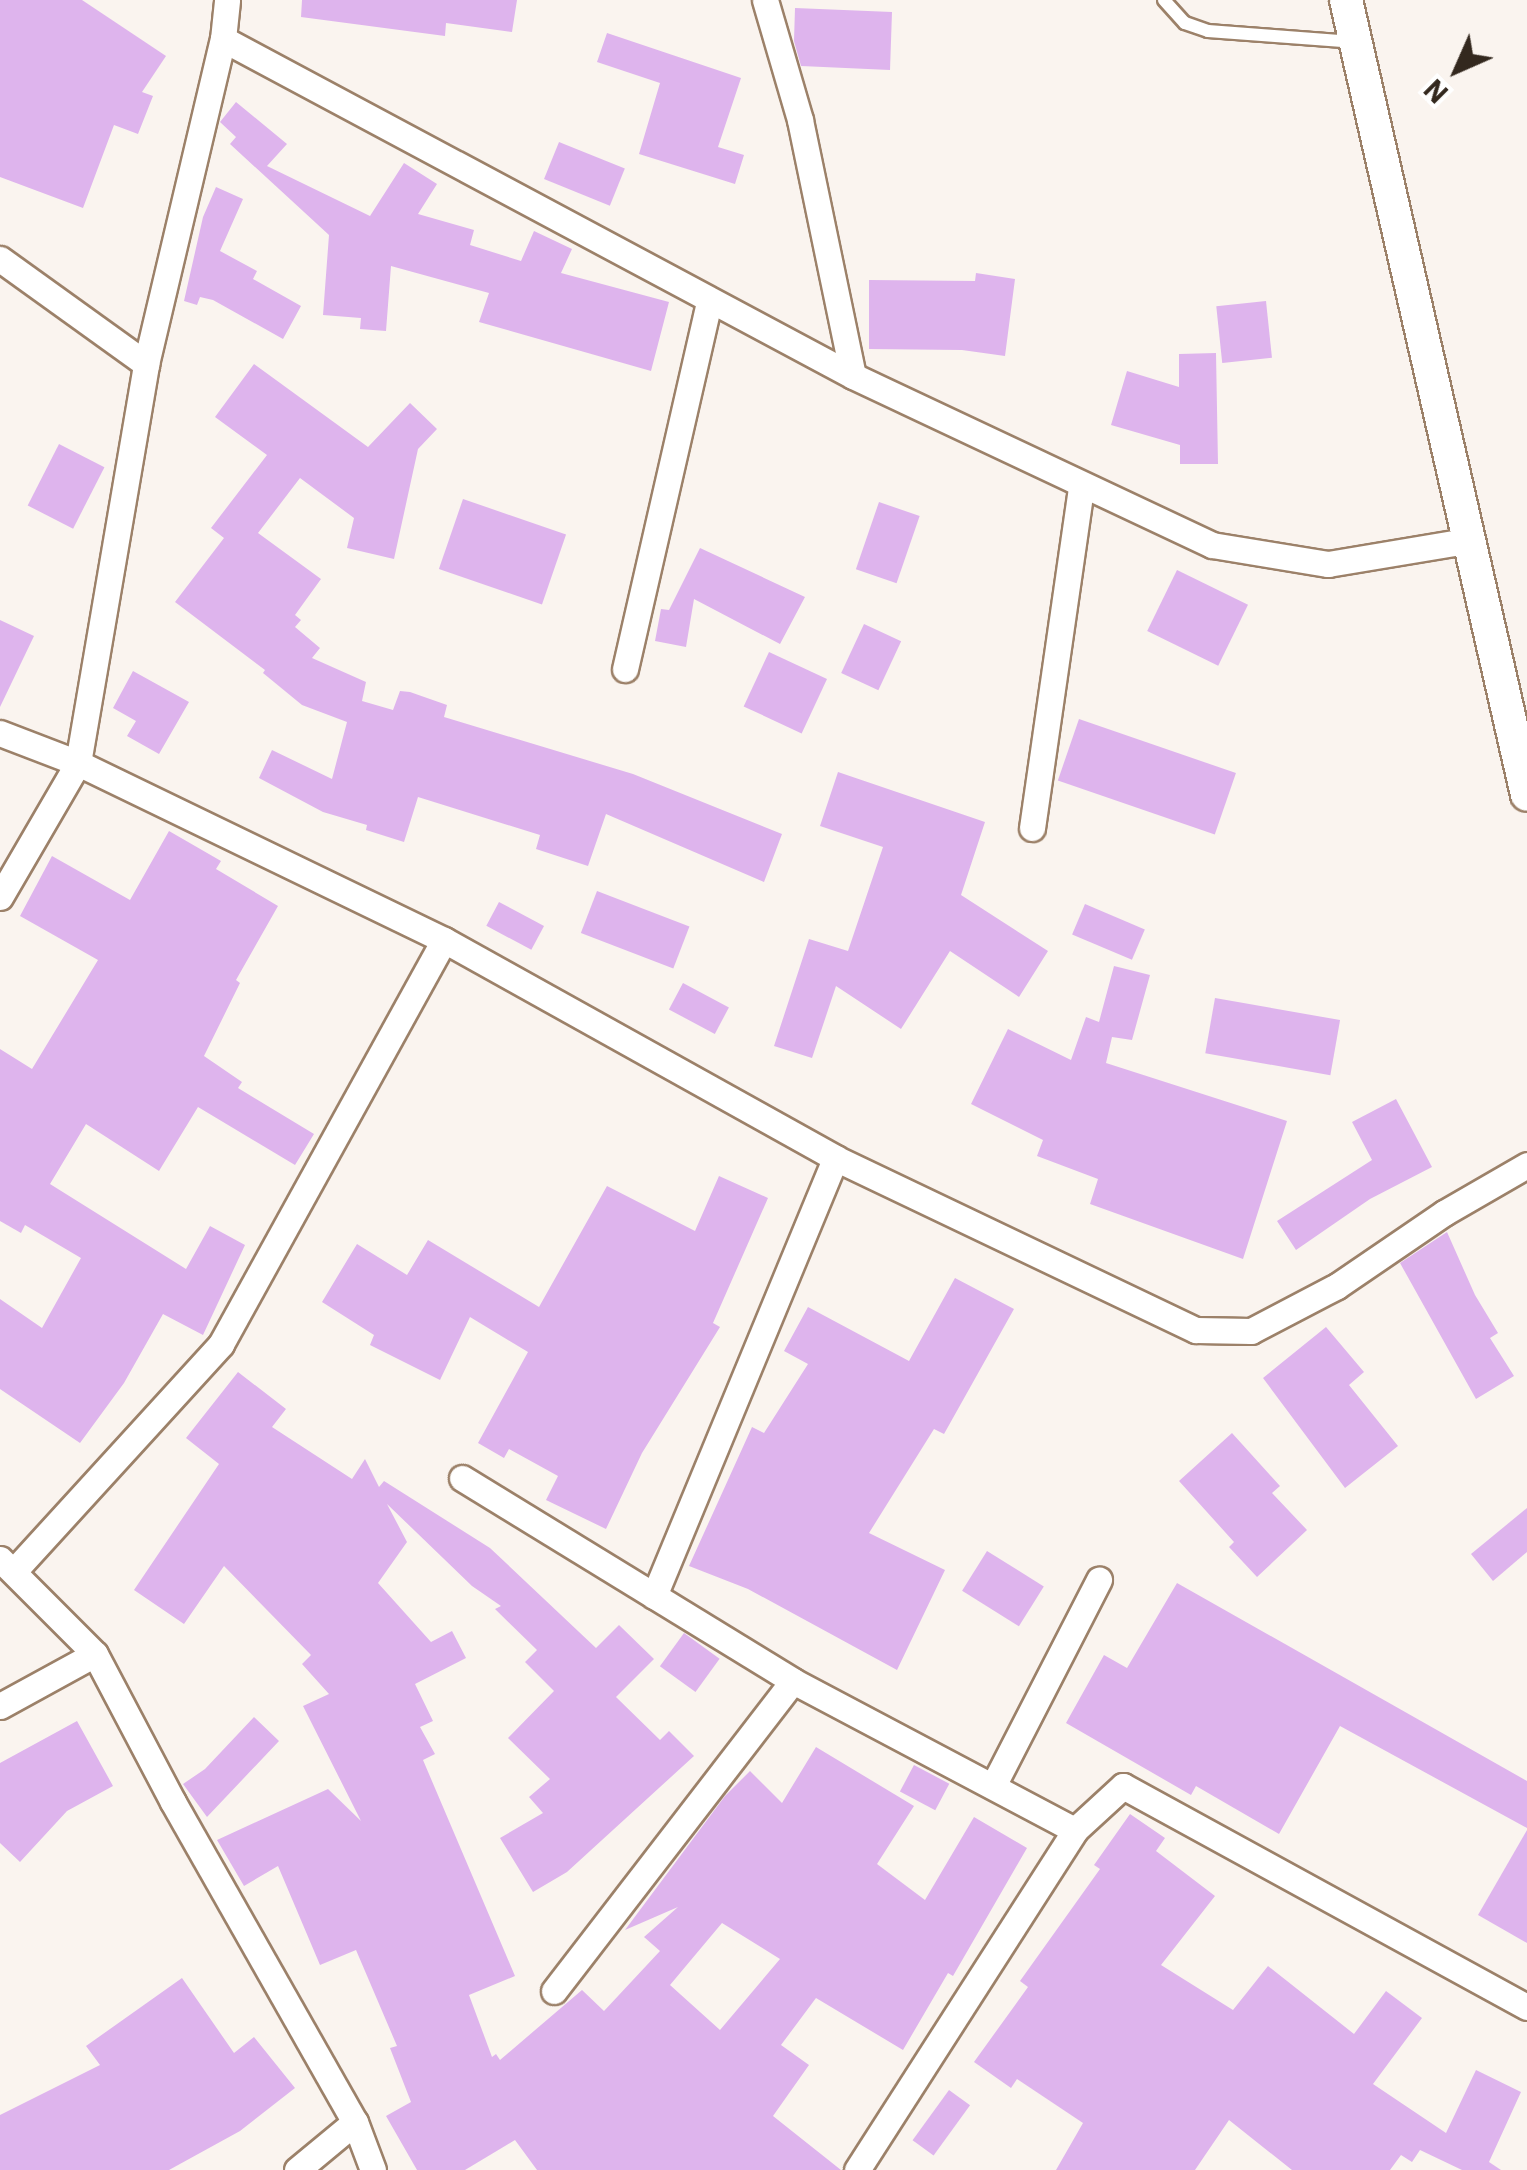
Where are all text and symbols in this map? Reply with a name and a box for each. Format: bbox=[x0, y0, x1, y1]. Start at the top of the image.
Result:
north arrow bbox=[1407, 20, 1507, 120]
text: N bbox=[1415, 71, 1456, 112]

